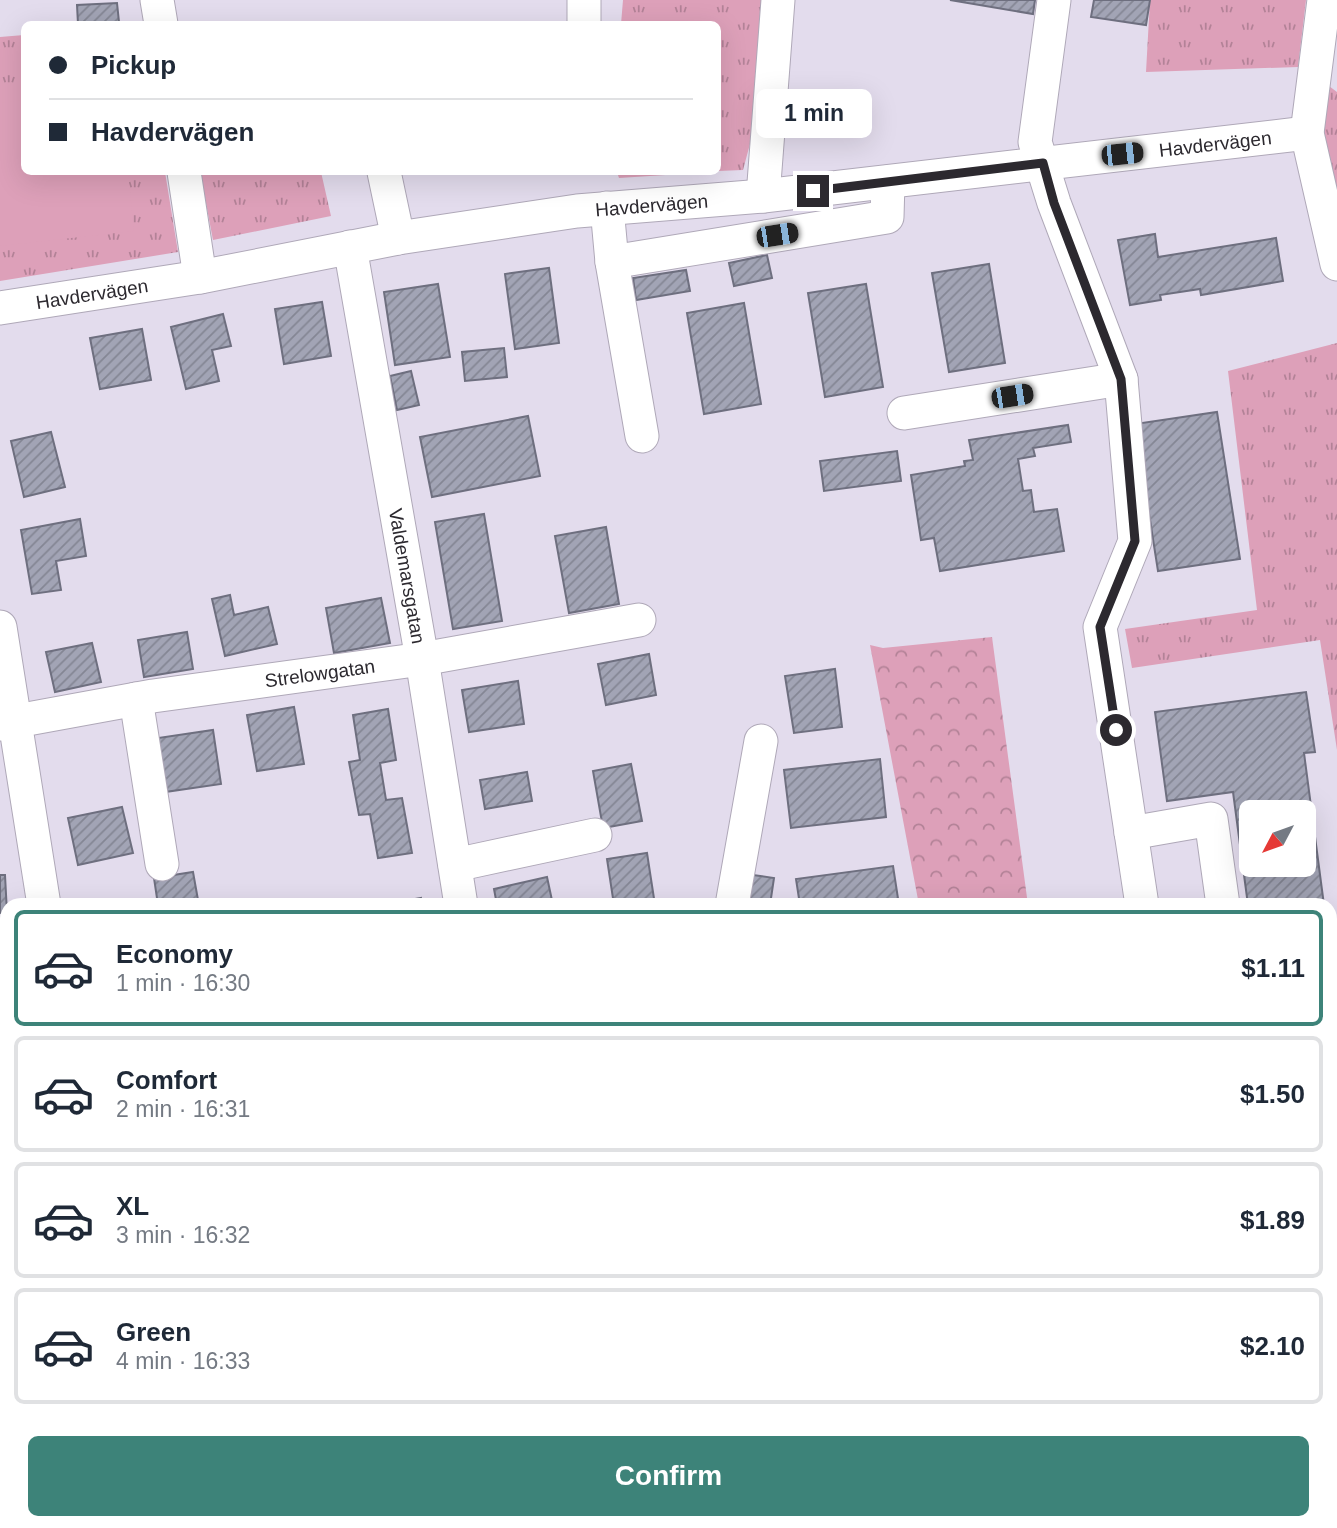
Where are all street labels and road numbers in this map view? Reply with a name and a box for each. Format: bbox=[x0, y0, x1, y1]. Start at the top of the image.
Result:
street label: Havdervägen bbox=[1158, 127, 1273, 161]
street label: Havdervägen bbox=[594, 190, 709, 220]
street label: Havdervägen bbox=[34, 275, 149, 313]
street label: Valdemarsgatan bbox=[385, 507, 429, 645]
street label: Strelowgatan bbox=[264, 656, 376, 692]

